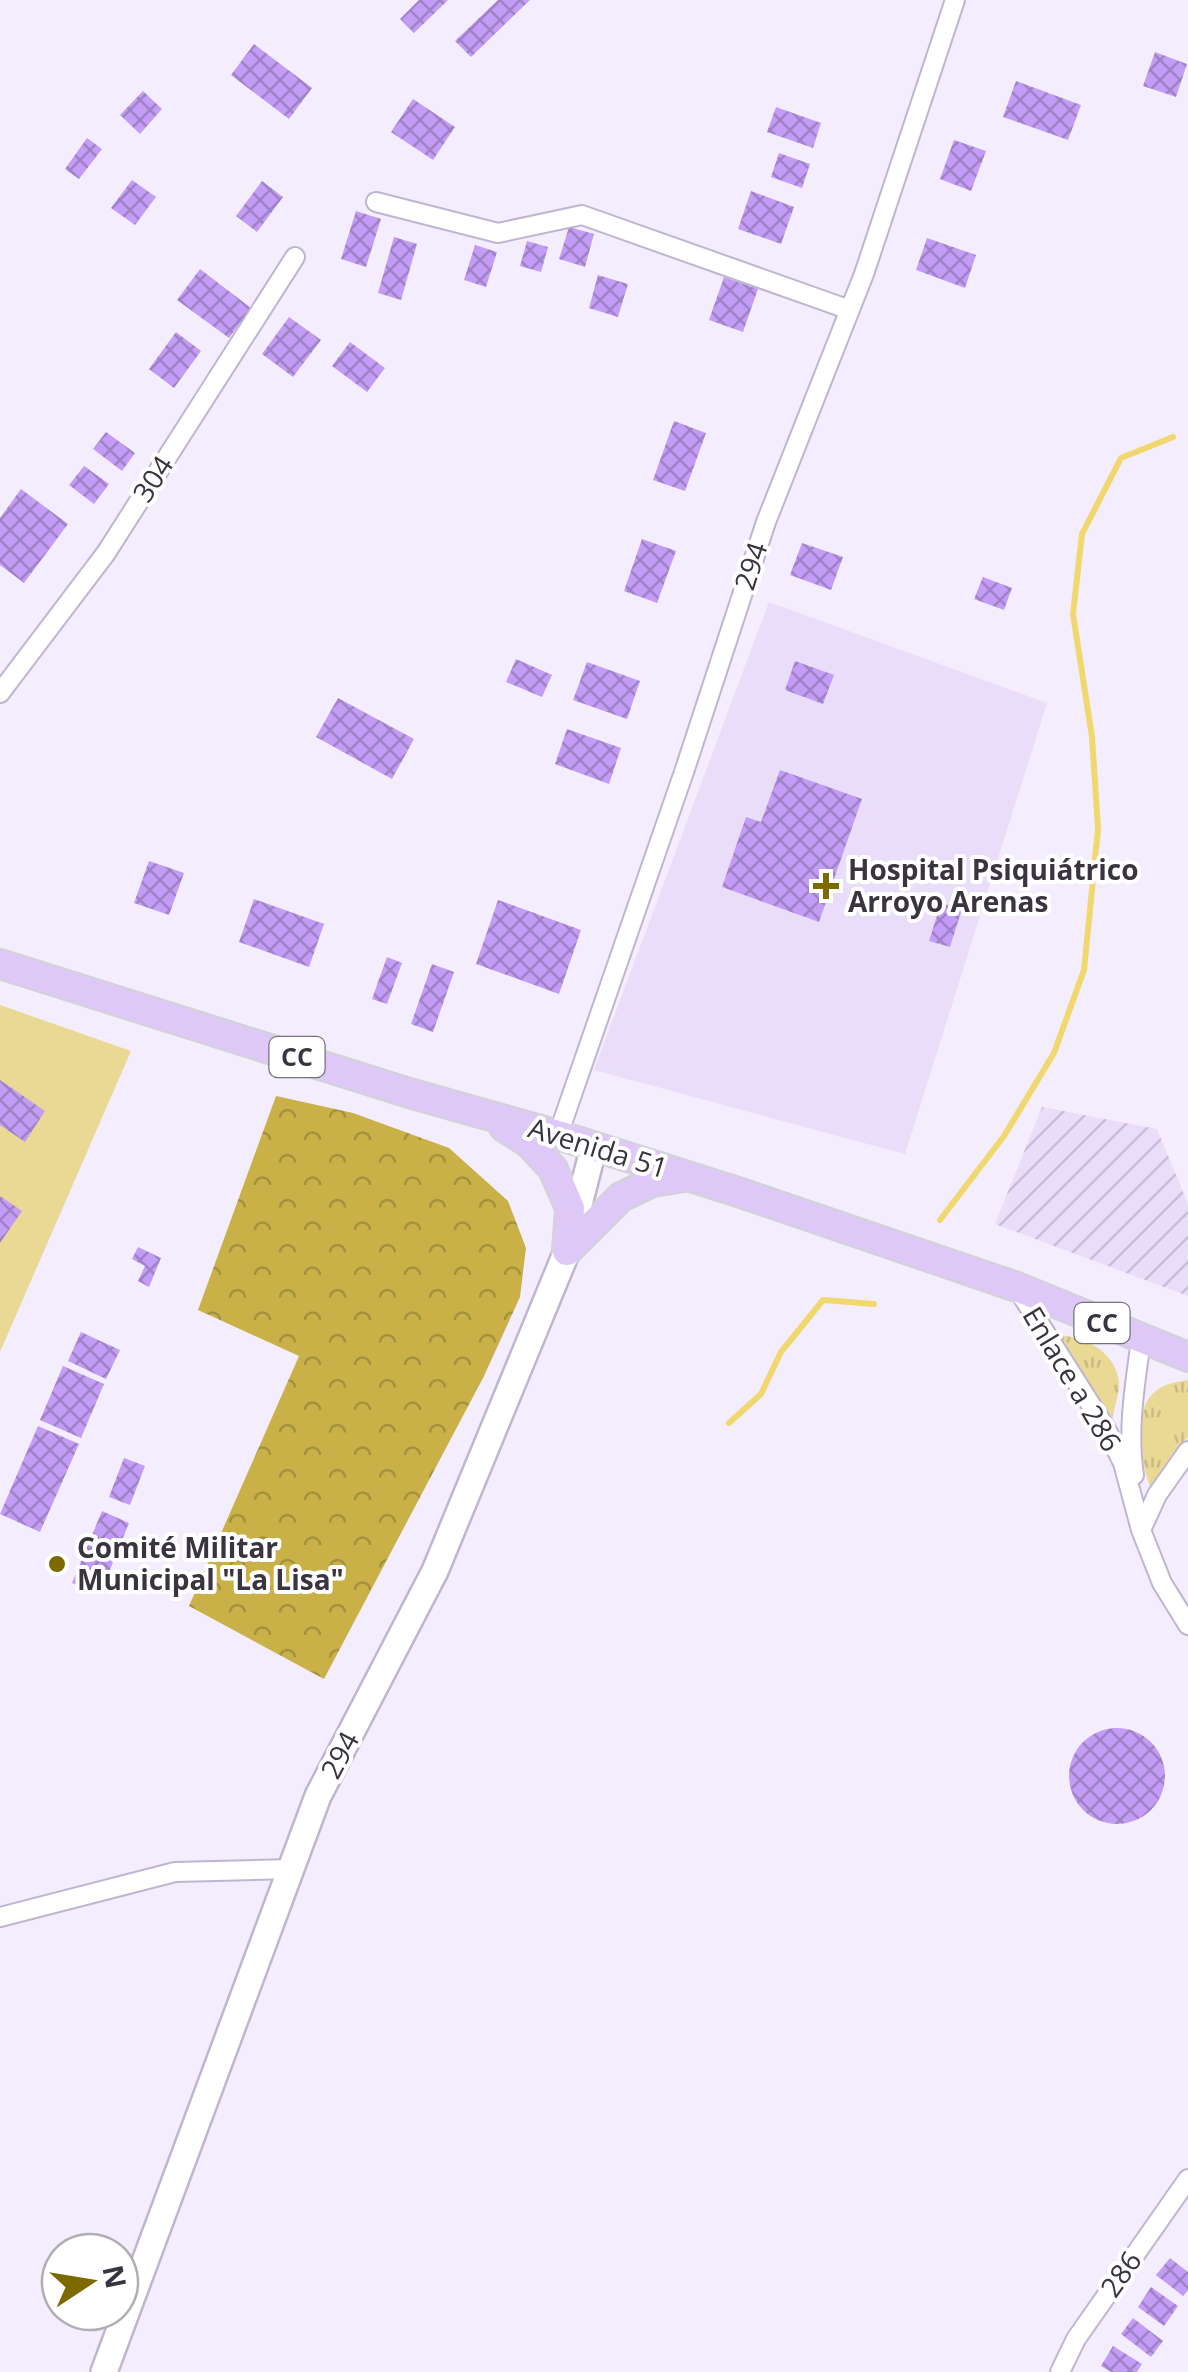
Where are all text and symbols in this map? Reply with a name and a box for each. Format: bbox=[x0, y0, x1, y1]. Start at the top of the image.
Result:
street label: 304 bbox=[123, 448, 181, 509]
street label: 294 bbox=[725, 537, 776, 594]
place label: Hospital Psiquiátrico Arroyo Arenas bbox=[848, 850, 1139, 920]
marker: Hospital Psiquiátrico Arroyo Arenas bbox=[813, 873, 839, 899]
road number: CC bbox=[270, 1037, 324, 1077]
street label: Avenida 51 bbox=[524, 1108, 673, 1186]
street label: Enlace a 286 bbox=[1015, 1299, 1131, 1458]
road number: CC bbox=[1074, 1303, 1130, 1343]
place label: Comité Militar Municipal "La Lisa" bbox=[77, 1528, 344, 1598]
marker: Comité Militar Municipal "La Lisa" bbox=[46, 1553, 68, 1575]
street label: 294 bbox=[311, 1724, 367, 1785]
north arrow bbox=[40, 2232, 140, 2332]
street label: 286 bbox=[1091, 2243, 1150, 2304]
text: N bbox=[94, 2262, 136, 2292]

